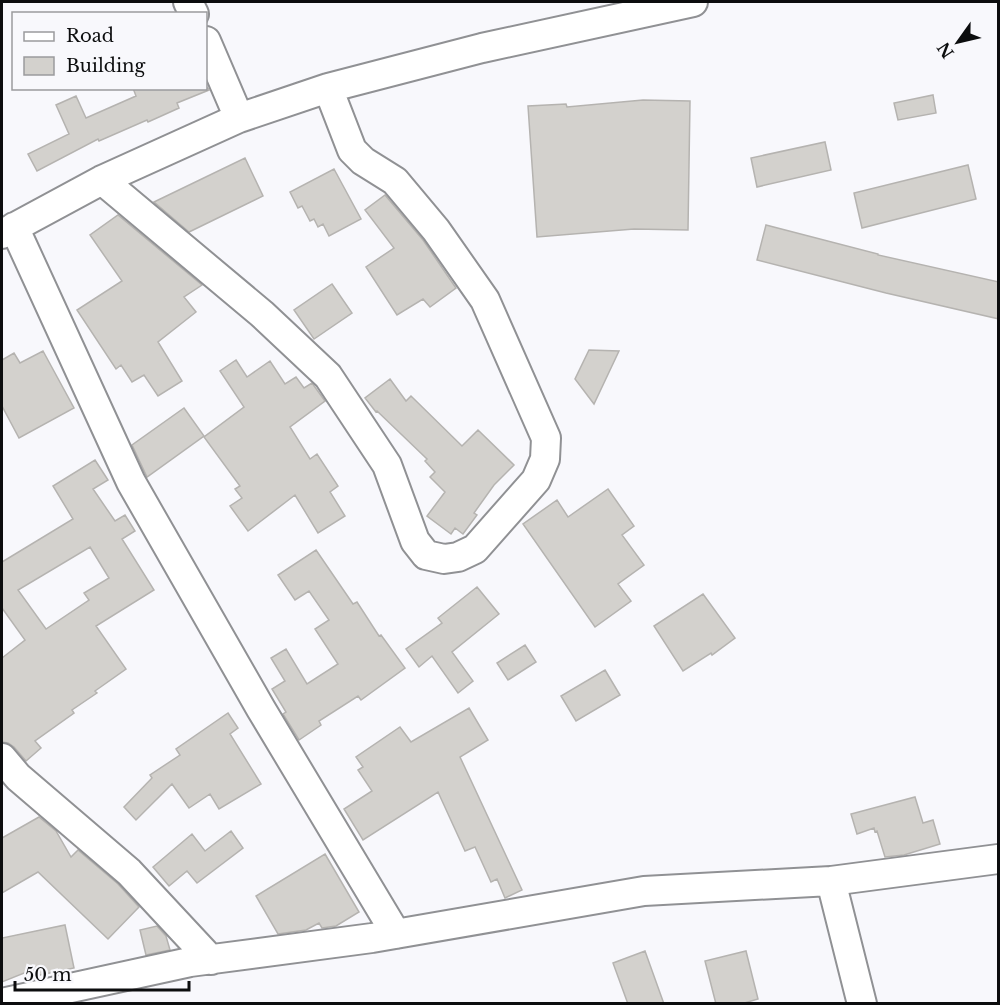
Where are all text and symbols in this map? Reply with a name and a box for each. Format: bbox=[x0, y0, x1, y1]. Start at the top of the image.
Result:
legend bbox=[12, 12, 207, 90]
north arrow bbox=[928, 12, 988, 72]
text: Road bbox=[66, 25, 114, 47]
text: N bbox=[933, 39, 958, 62]
text: Building bbox=[66, 55, 145, 77]
scale bar bbox=[15, 954, 189, 992]
text: 50 m bbox=[24, 964, 72, 986]

